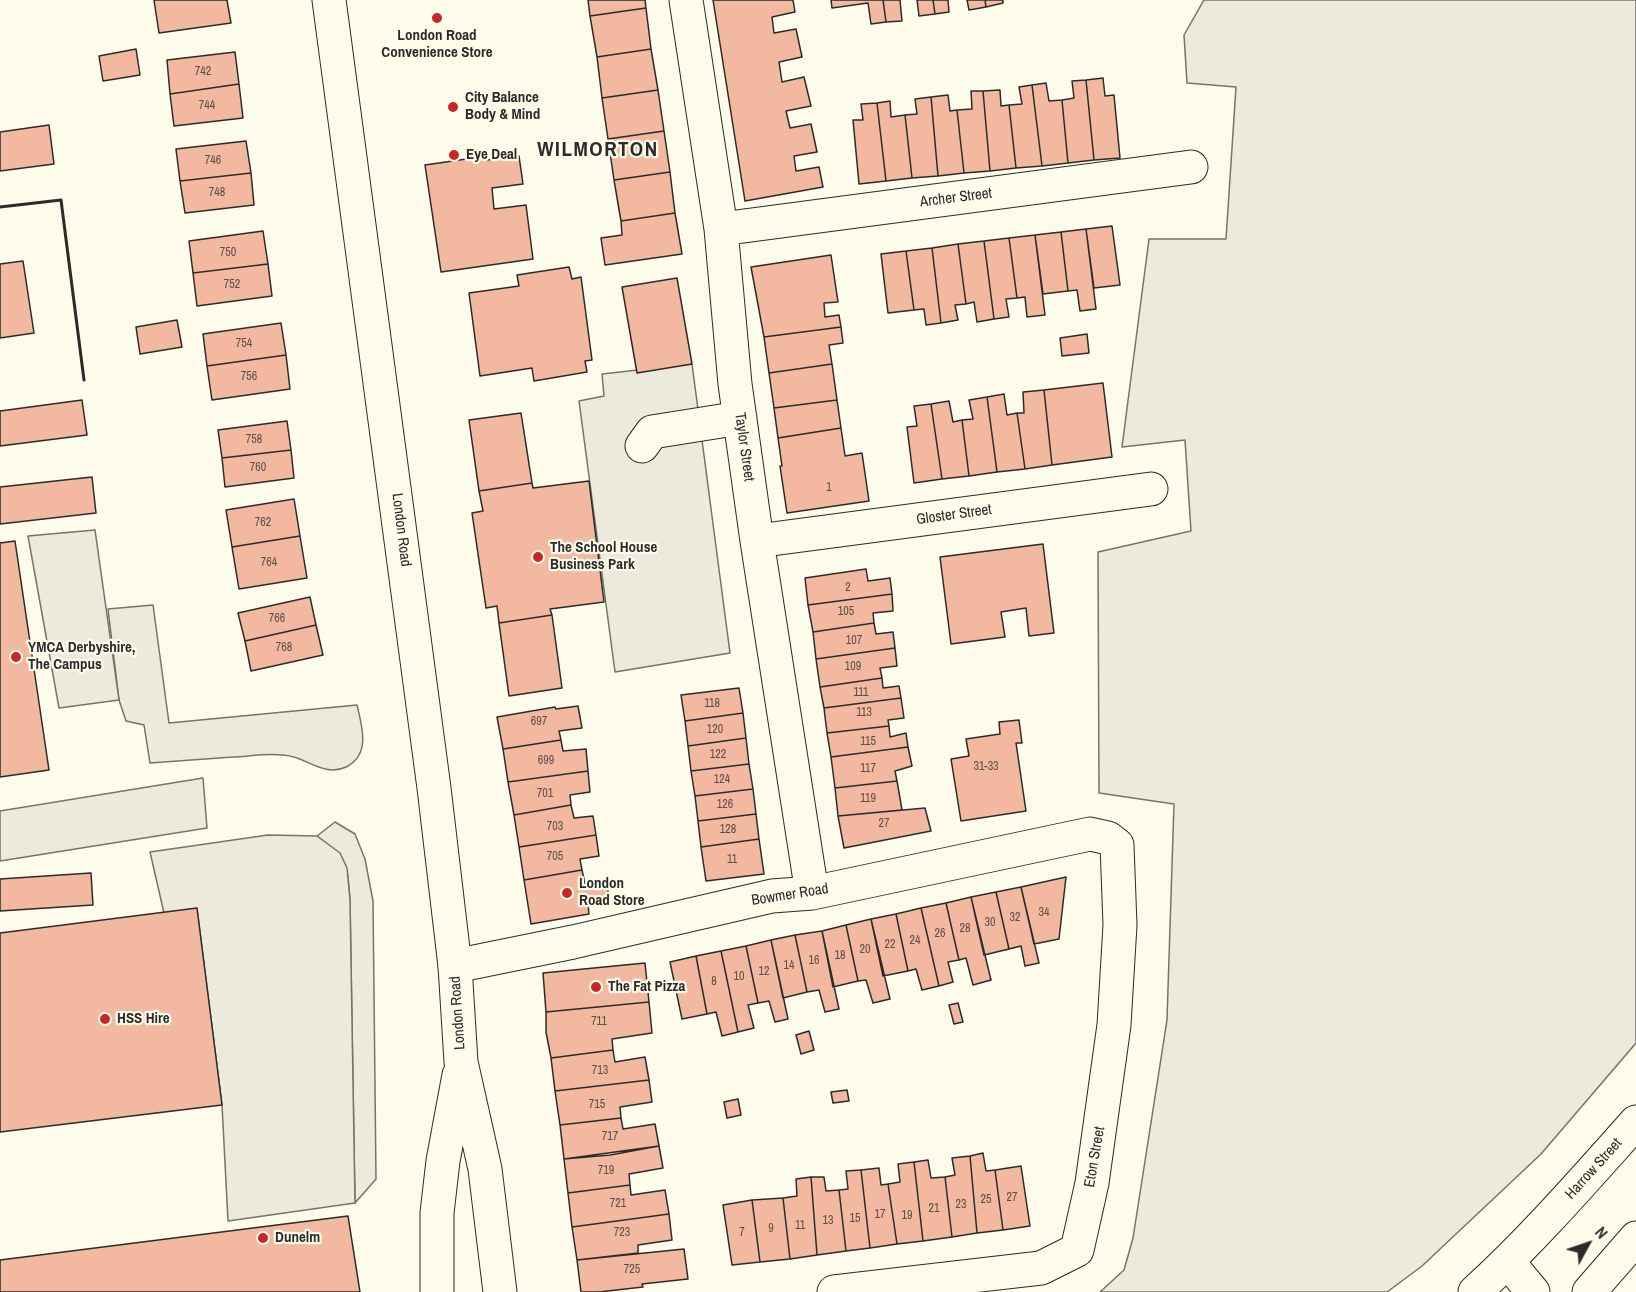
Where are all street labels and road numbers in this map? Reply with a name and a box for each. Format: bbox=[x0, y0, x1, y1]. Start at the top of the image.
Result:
street label: Archer Street bbox=[919, 185, 993, 211]
street label: Taylor Street bbox=[730, 411, 758, 483]
street label: London Road bbox=[388, 492, 414, 568]
street label: Gloster Street bbox=[915, 501, 993, 529]
street label: Bowmer Road bbox=[750, 880, 830, 910]
street label: London Road bbox=[446, 976, 470, 1050]
street label: Eton Street bbox=[1081, 1125, 1109, 1189]
street label: Harrow Street bbox=[1562, 1135, 1626, 1203]

